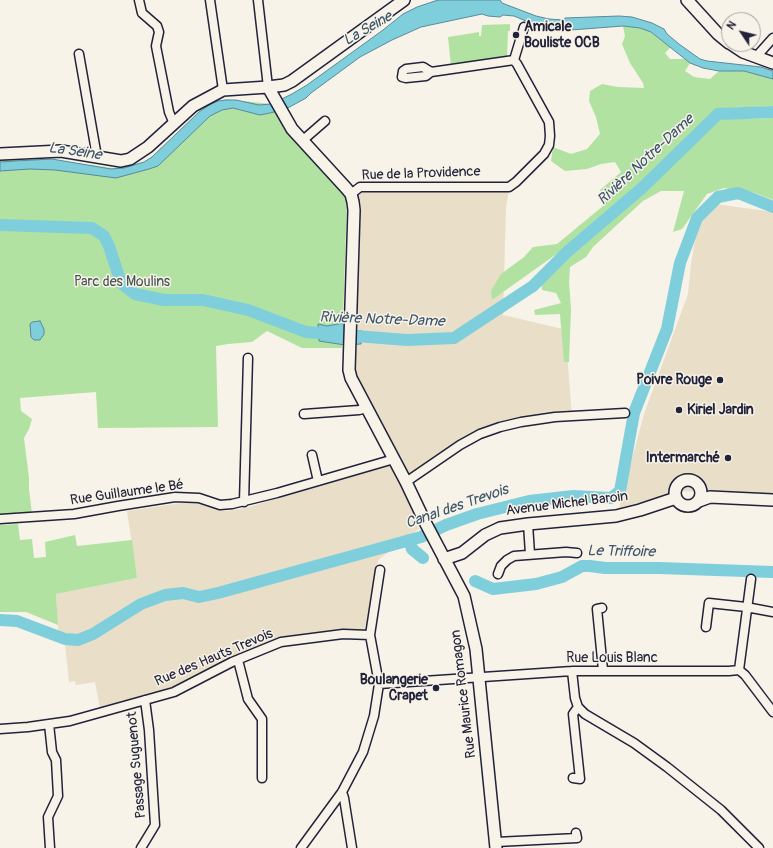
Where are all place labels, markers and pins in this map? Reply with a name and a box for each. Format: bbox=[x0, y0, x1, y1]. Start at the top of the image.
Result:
place label: Amicale Bouliste OCB bbox=[524, 19, 600, 52]
marker: Amicale Bouliste OCB bbox=[511, 30, 521, 40]
place label: Poivre Rouge bbox=[636, 372, 712, 388]
marker: Poivre Rouge bbox=[715, 375, 725, 385]
place label: Kiriel Jardin bbox=[687, 402, 754, 418]
marker: Kiriel Jardin bbox=[674, 405, 684, 415]
place label: Intermarché bbox=[646, 450, 720, 466]
marker: Intermarché bbox=[723, 453, 733, 463]
place label: Boulangerie Crapet bbox=[360, 672, 428, 704]
marker: Boulangerie Crapet bbox=[431, 683, 441, 693]

